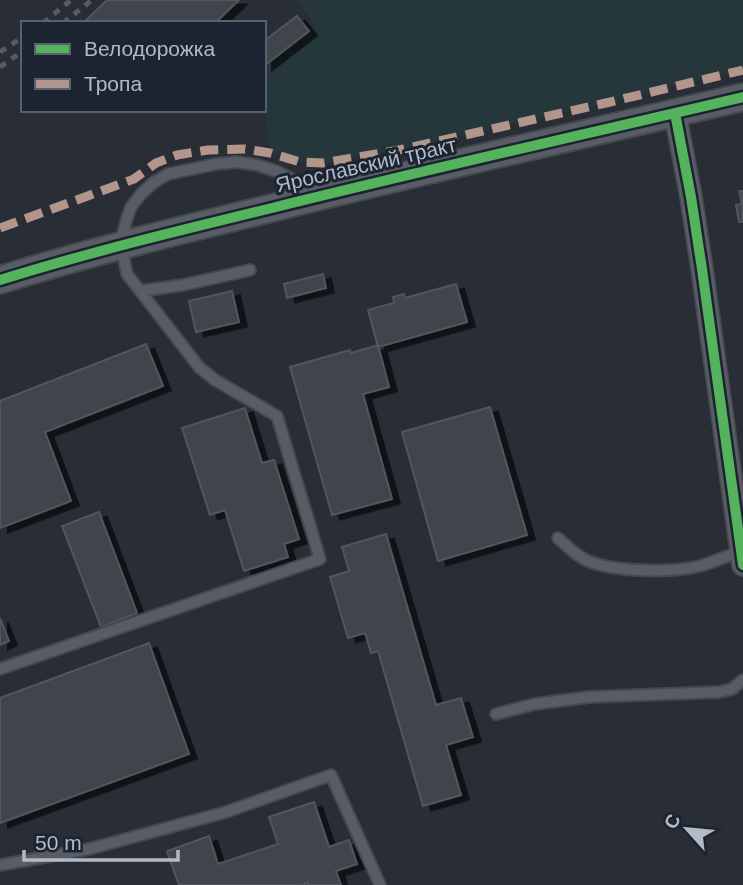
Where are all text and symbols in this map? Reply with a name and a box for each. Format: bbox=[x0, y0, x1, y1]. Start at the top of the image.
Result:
legend bbox=[21, 21, 266, 112]
text: Велодорожка bbox=[84, 37, 215, 60]
text: Тропа bbox=[84, 72, 142, 95]
street label: Ярославский тракт bbox=[273, 132, 459, 197]
north arrow bbox=[652, 794, 722, 864]
text: С bbox=[660, 810, 685, 832]
scale bar bbox=[24, 818, 178, 862]
text: 50 m bbox=[35, 831, 82, 854]

